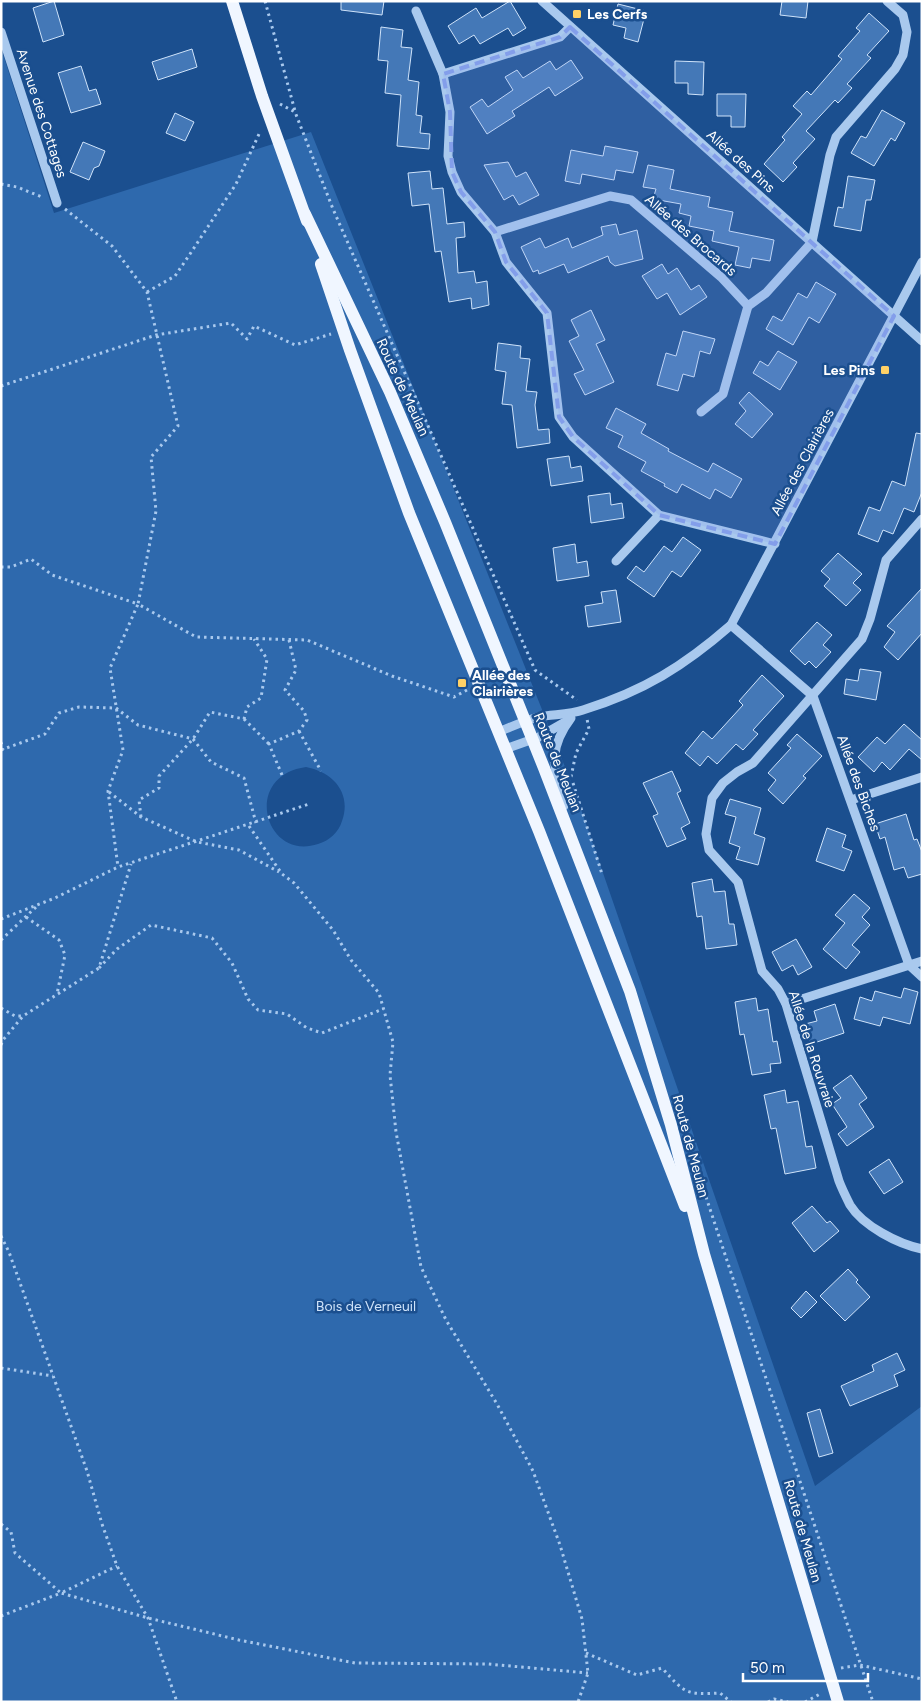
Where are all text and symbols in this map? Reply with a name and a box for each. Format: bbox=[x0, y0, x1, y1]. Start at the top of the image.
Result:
place label: Les Cerfs bbox=[587, 6, 648, 23]
marker: Les Cerfs bbox=[571, 8, 583, 20]
street label: Avenue des Cottages bbox=[13, 46, 70, 180]
street label: Allée des Pins bbox=[703, 126, 778, 196]
street label: Allée des Brocards bbox=[641, 191, 740, 280]
street label: Route de Meulan bbox=[373, 336, 433, 439]
place label: Les Pins bbox=[823, 362, 875, 379]
marker: Les Pins bbox=[879, 364, 891, 376]
street label: Allée des Clairières bbox=[767, 406, 838, 518]
place label: Allée des Clairières bbox=[472, 667, 534, 700]
marker: Allée des Clairières bbox=[456, 677, 468, 689]
street label: Route de Meulan bbox=[530, 710, 585, 815]
street label: Allée des Biches bbox=[833, 733, 884, 834]
street label: Allée de la Rouvraie bbox=[785, 988, 839, 1110]
street label: Route de Meulan bbox=[669, 1093, 712, 1200]
park label: Bois de Verneuil bbox=[316, 1298, 416, 1315]
street label: Route de Meulan bbox=[780, 1478, 825, 1584]
scale bar bbox=[743, 1650, 868, 1682]
text: 50 m bbox=[750, 1659, 785, 1677]

